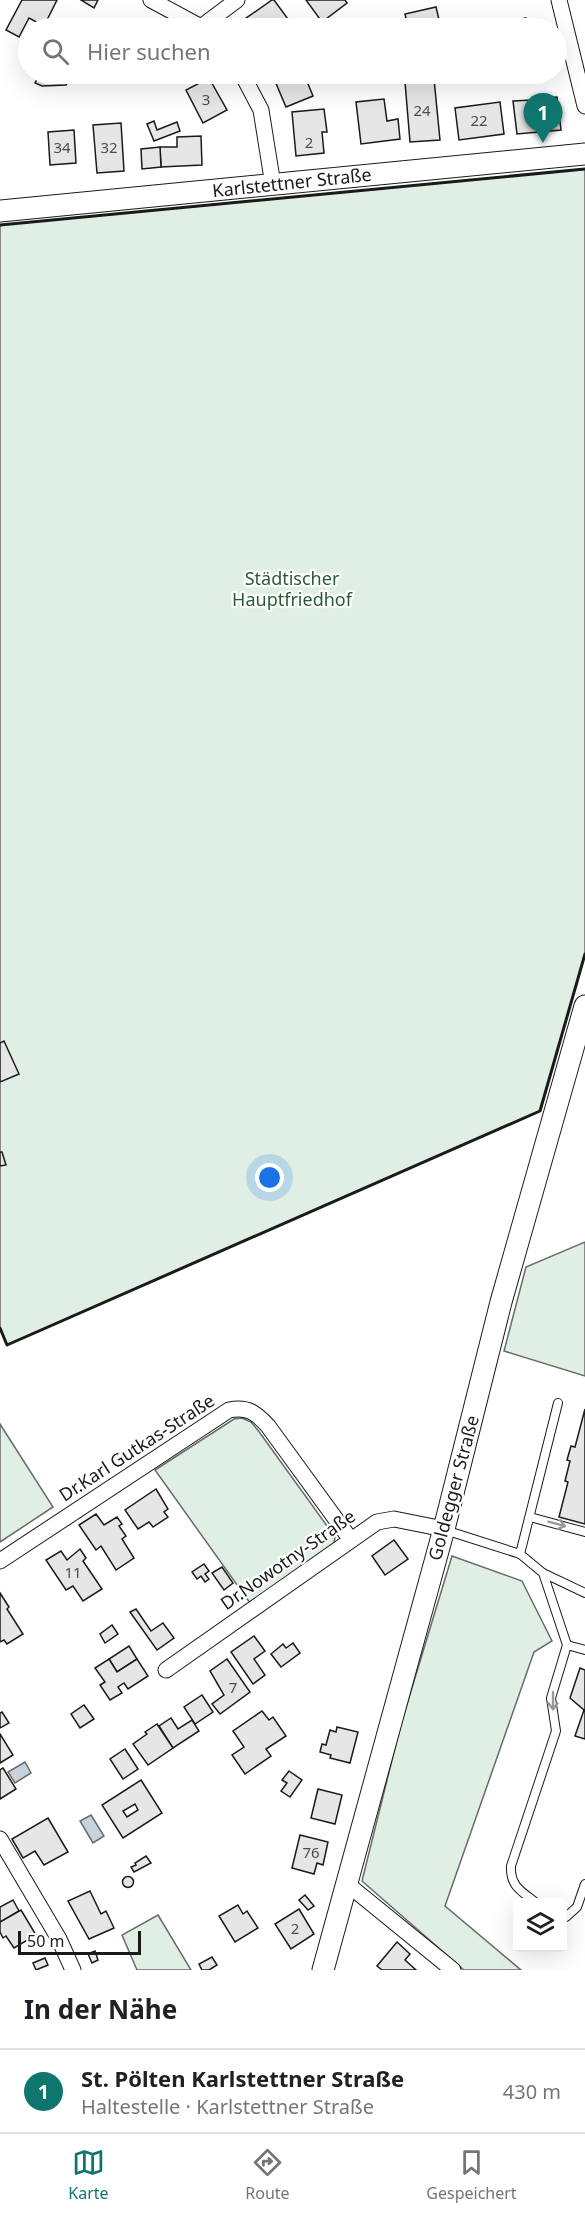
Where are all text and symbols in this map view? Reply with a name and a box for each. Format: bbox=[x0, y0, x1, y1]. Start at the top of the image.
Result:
search box bbox=[18, 18, 567, 84]
icon: search bbox=[39, 35, 72, 68]
text: Hier suchen bbox=[87, 36, 211, 66]
house number: 3 bbox=[202, 89, 210, 109]
pin: 1 bbox=[524, 94, 562, 143]
house number: 24 bbox=[413, 100, 431, 120]
house number: 22 bbox=[470, 110, 488, 130]
house number: 2 bbox=[305, 132, 313, 152]
house number: 34 bbox=[53, 137, 71, 157]
house number: 32 bbox=[100, 137, 118, 157]
street label: Karlstettner Straße bbox=[211, 162, 373, 202]
park label: Städtischer Hauptfriedhof bbox=[232, 566, 353, 611]
your location bbox=[255, 1163, 284, 1192]
street label: Dr.Karl Gutkas-Straße bbox=[54, 1388, 219, 1506]
street label: Goldegger Straße bbox=[422, 1413, 484, 1563]
street label: Dr.Nowotny-Straße bbox=[215, 1504, 360, 1615]
one-way arrow bbox=[547, 1519, 566, 1531]
house number: 11 bbox=[64, 1562, 82, 1582]
house number: 7 bbox=[229, 1677, 237, 1697]
one-way arrow bbox=[547, 1691, 559, 1711]
house number: 76 bbox=[302, 1842, 320, 1862]
map controls bbox=[513, 1898, 567, 1952]
button: layers bbox=[513, 1898, 567, 1952]
house number: 2 bbox=[291, 1918, 299, 1938]
scale bar bbox=[18, 1928, 141, 1956]
text: 50 m bbox=[27, 1930, 64, 1952]
text: In der Nähe bbox=[24, 1991, 177, 2027]
text: St. Pölten Karlstettner Straße bbox=[81, 2063, 404, 2093]
text: 1 bbox=[38, 2078, 49, 2105]
text: 430 m bbox=[503, 2078, 561, 2105]
text: Haltestelle · Karlstettner Straße bbox=[81, 2093, 374, 2120]
tab: Karte bbox=[68, 2146, 109, 2204]
tab: Route bbox=[245, 2146, 290, 2204]
tab: Gespeichert bbox=[426, 2146, 517, 2204]

